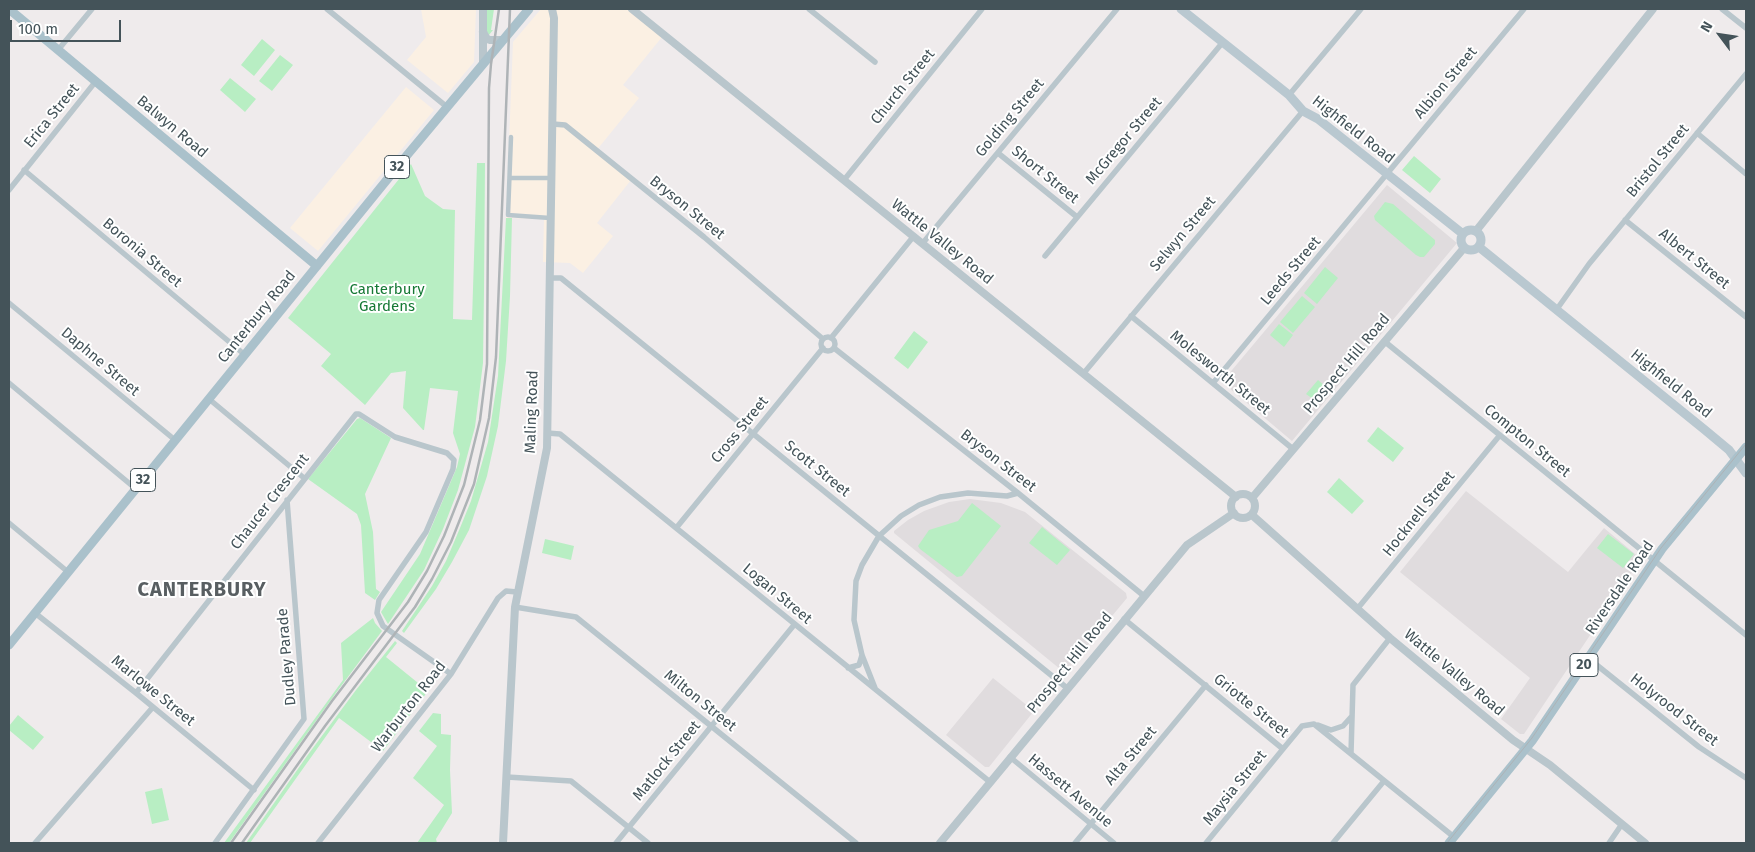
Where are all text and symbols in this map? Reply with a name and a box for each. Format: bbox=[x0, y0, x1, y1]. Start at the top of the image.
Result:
scale bar bbox=[12, 10, 124, 42]
north arrow bbox=[1695, 10, 1745, 60]
text: N bbox=[1697, 19, 1716, 35]
text: 100 m bbox=[18, 20, 58, 38]
street label: Albion Street bbox=[1411, 43, 1481, 123]
street label: Church Street bbox=[867, 46, 939, 128]
street label: Golding Street bbox=[972, 75, 1048, 161]
street label: Erica Street bbox=[21, 80, 83, 152]
street label: Balwyn Road bbox=[133, 92, 211, 162]
street label: Highfield Road bbox=[1308, 92, 1398, 168]
street label: McGregor Street bbox=[1082, 94, 1166, 188]
street label: Bristol Street bbox=[1623, 121, 1693, 201]
street label: Short Street bbox=[1008, 142, 1082, 208]
road number: 32 bbox=[384, 156, 410, 178]
street label: Bryson Street bbox=[646, 172, 728, 244]
street label: Selwyn Street bbox=[1146, 193, 1220, 275]
street label: Wattle Valley Road bbox=[887, 195, 997, 289]
street label: Boronia Street bbox=[99, 215, 185, 291]
street label: Albert Street bbox=[1655, 225, 1733, 293]
street label: Leeds Street bbox=[1257, 233, 1325, 309]
street label: Canterbury Road bbox=[214, 267, 300, 367]
park label: Canterbury Gardens bbox=[349, 281, 425, 316]
street label: Prospect Hill Road bbox=[1300, 310, 1394, 418]
street label: Daphne Street bbox=[57, 324, 143, 400]
street label: Molesworth Street bbox=[1166, 327, 1274, 419]
street label: Highfield Road bbox=[1627, 346, 1715, 422]
street label: Maling Road bbox=[522, 370, 542, 454]
street label: Cross Street bbox=[708, 393, 772, 467]
street label: Compton Street bbox=[1480, 401, 1574, 481]
street label: Bryson Street bbox=[956, 426, 1040, 496]
street label: Scott Street bbox=[781, 437, 853, 501]
street label: Chaucer Crescent bbox=[227, 450, 313, 554]
road number: 32 bbox=[130, 468, 156, 492]
street label: Hocknell Street bbox=[1379, 468, 1459, 560]
street label: Riversdale Road bbox=[1582, 538, 1658, 638]
street label: Logan Street bbox=[739, 560, 815, 628]
district label: CANTERBURY bbox=[136, 578, 268, 602]
street label: Dudley Parade bbox=[274, 608, 300, 706]
street label: Prospect Hill Road bbox=[1024, 609, 1116, 717]
street label: Wattle Valley Road bbox=[1400, 626, 1508, 720]
street label: Marlowe Street bbox=[108, 652, 198, 730]
road number: 20 bbox=[1570, 654, 1598, 676]
street label: Warburton Road bbox=[368, 658, 450, 756]
street label: Milton Street bbox=[660, 666, 740, 736]
street label: Griotte Street bbox=[1210, 670, 1292, 742]
street label: Holyrood Street bbox=[1626, 670, 1722, 750]
street label: Matlock Street bbox=[629, 717, 705, 805]
street label: Alta Street bbox=[1101, 723, 1161, 789]
street label: Maysia Street bbox=[1199, 747, 1271, 829]
street label: Hassett Avenue bbox=[1024, 750, 1116, 832]

